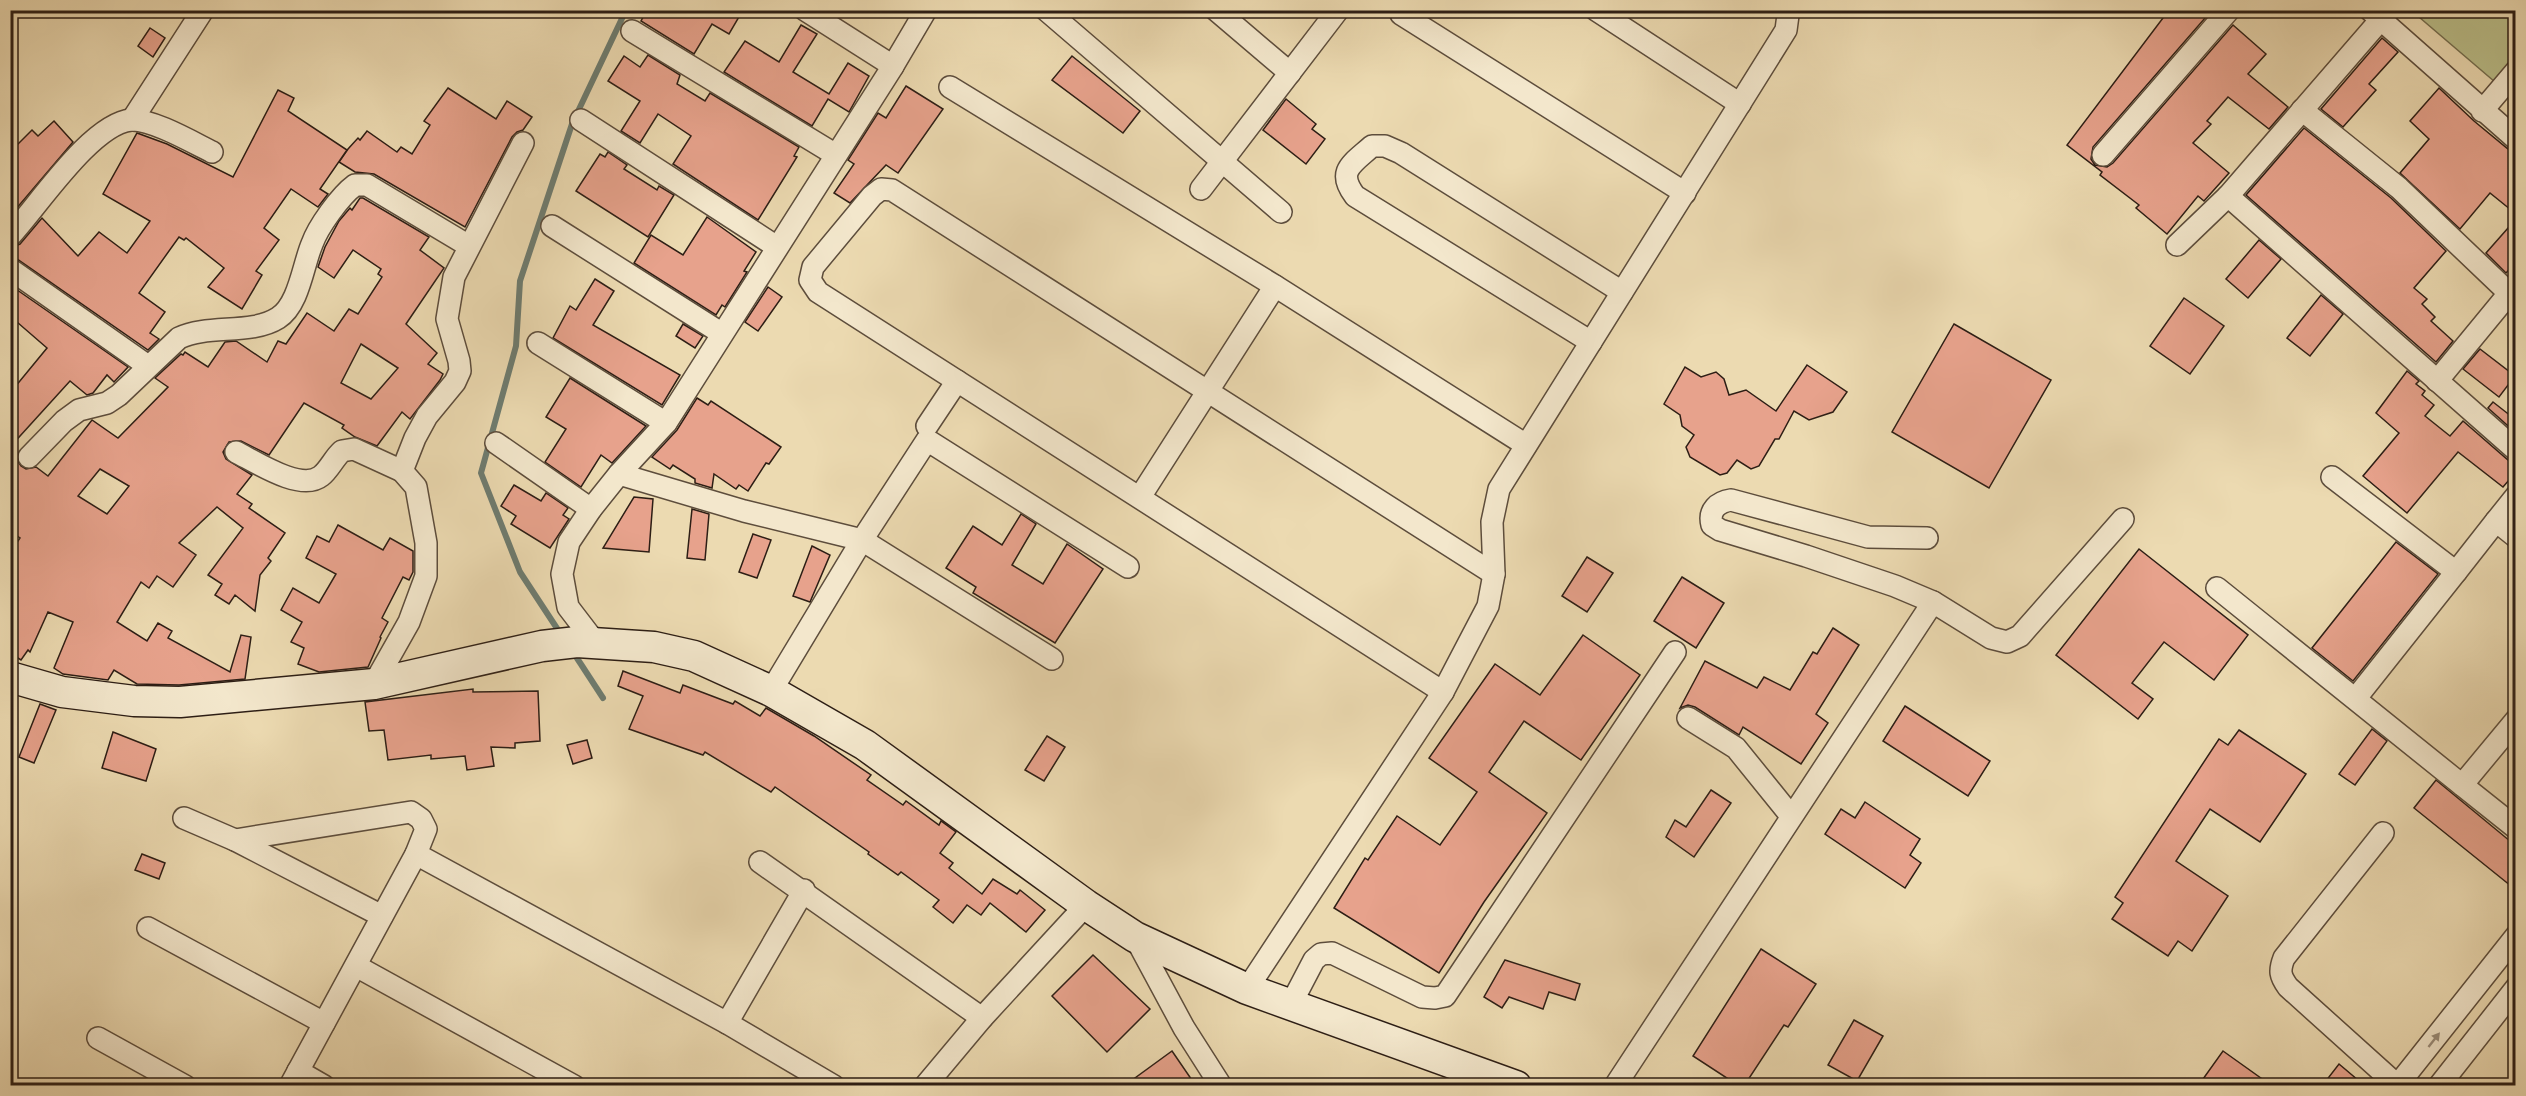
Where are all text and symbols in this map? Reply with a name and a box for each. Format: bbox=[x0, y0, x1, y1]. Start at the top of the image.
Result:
one-way arrow bbox=[2427, 1032, 2439, 1047]

